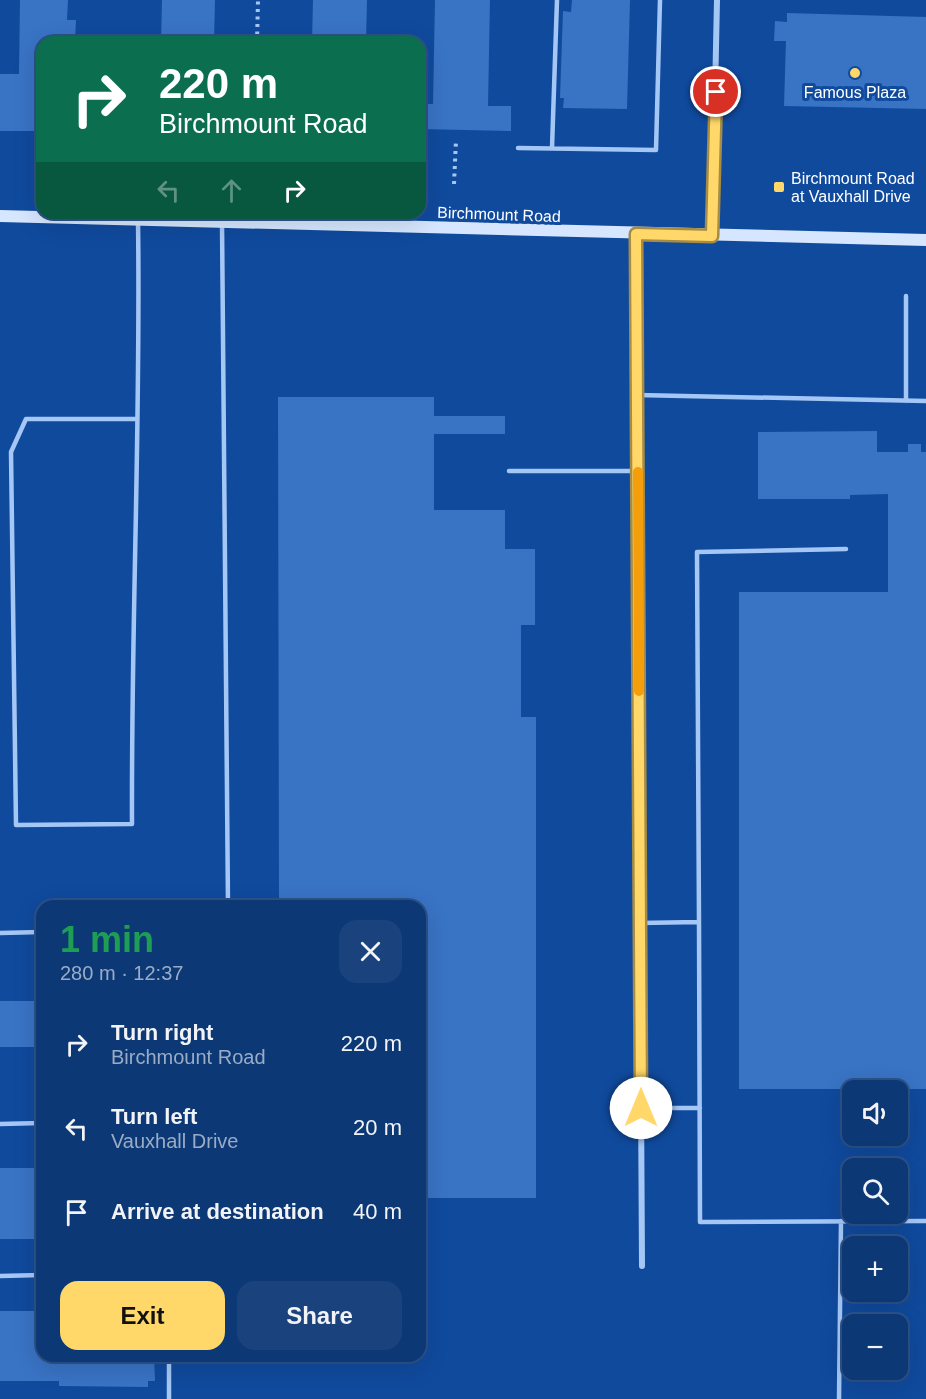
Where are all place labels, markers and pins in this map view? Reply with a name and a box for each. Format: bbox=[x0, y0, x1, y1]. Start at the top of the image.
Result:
pin bbox=[690, 66, 741, 117]
marker: Famous Plaza bbox=[848, 66, 862, 80]
place label: Famous Plaza bbox=[804, 84, 906, 101]
place label: Birchmount Road at Vauxhall Drive bbox=[791, 170, 915, 205]
marker: Birchmount Road at Vauxhall Drive bbox=[772, 180, 786, 194]

